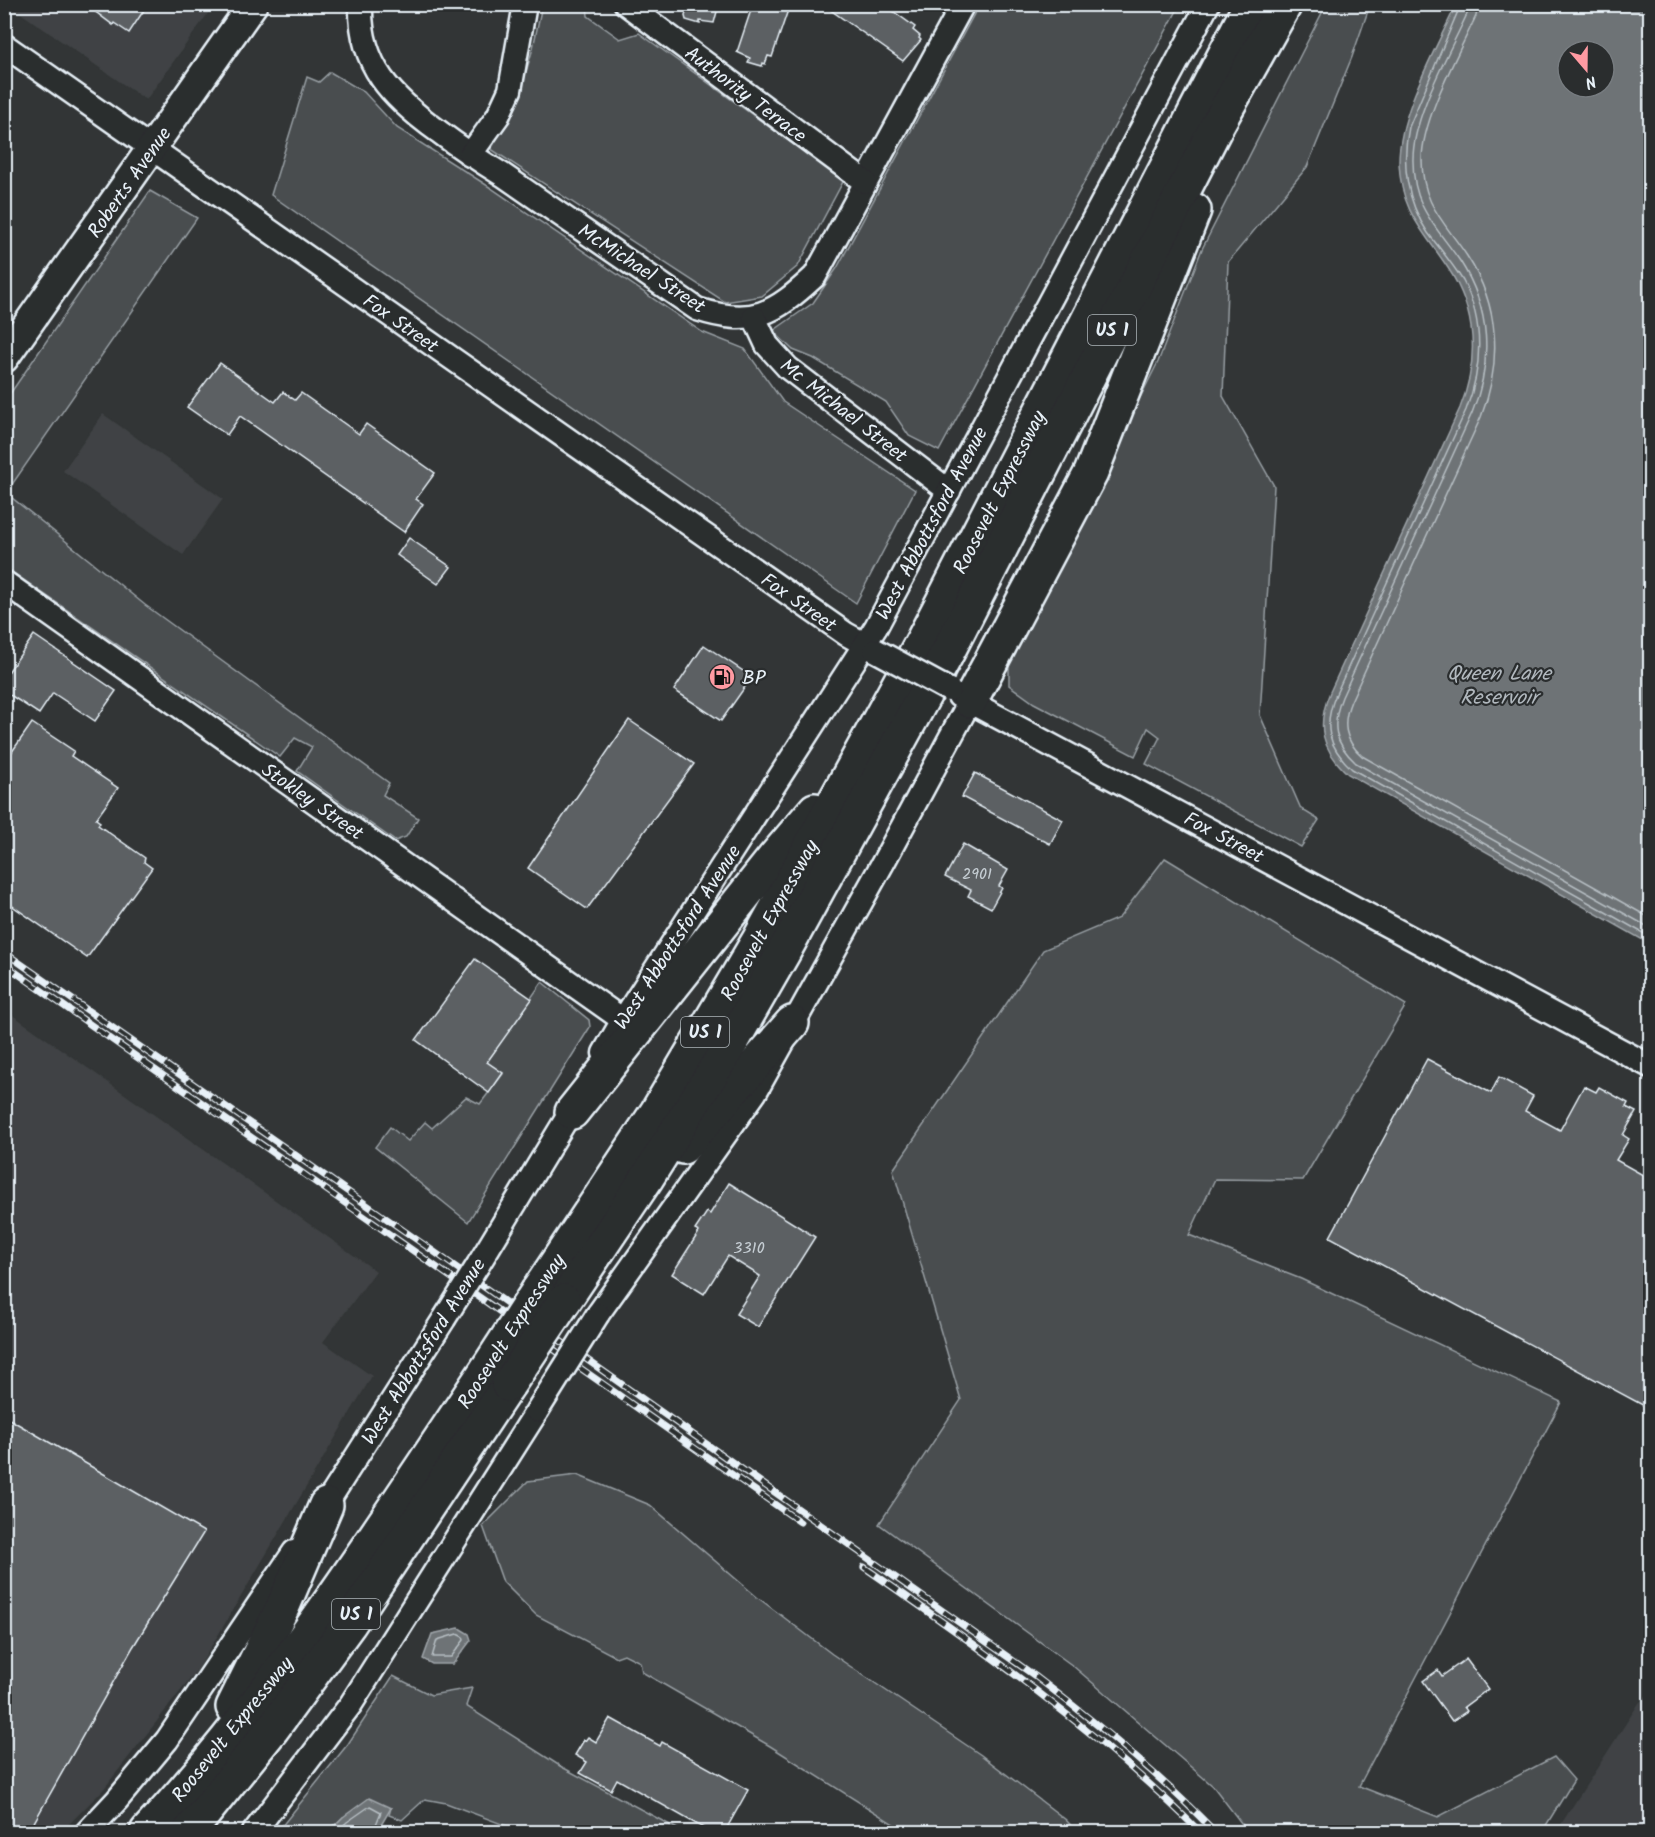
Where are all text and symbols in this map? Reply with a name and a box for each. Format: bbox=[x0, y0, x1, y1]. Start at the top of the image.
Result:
street label: Authority Terrace bbox=[677, 39, 813, 152]
north arrow bbox=[1556, 39, 1616, 99]
text: N bbox=[1582, 68, 1600, 95]
street label: Roberts Avenue bbox=[80, 121, 181, 246]
street label: McMichael Street bbox=[571, 216, 711, 323]
street label: Fox Street bbox=[355, 287, 445, 363]
road number: US 1 bbox=[1088, 315, 1136, 345]
street label: Mc Michael Street bbox=[772, 351, 914, 472]
street label: Roosevelt Expressway bbox=[946, 405, 1056, 580]
street label: West Abbottsford Avenue bbox=[868, 421, 997, 626]
street label: Fox Street bbox=[753, 566, 843, 642]
water label: Queen Lane Reservoir bbox=[1447, 658, 1554, 715]
fuel station icon: BP bbox=[707, 662, 737, 692]
place label: BP bbox=[742, 663, 767, 695]
street label: Stokley Street bbox=[254, 755, 370, 850]
street label: Fox Street bbox=[1177, 804, 1269, 873]
street label: Roosevelt Expressway bbox=[713, 834, 829, 1007]
street label: West Abbottsford Avenue bbox=[607, 839, 751, 1037]
house number: 2901 bbox=[962, 862, 992, 887]
road number: US 1 bbox=[681, 1017, 729, 1047]
house number: 3310 bbox=[733, 1236, 765, 1261]
street label: Roosevelt Expressway bbox=[450, 1247, 575, 1416]
street label: West Abbottsford Avenue bbox=[354, 1252, 495, 1452]
road number: US 1 bbox=[332, 1599, 380, 1629]
street label: Roosevelt Expressway bbox=[164, 1650, 303, 1810]

